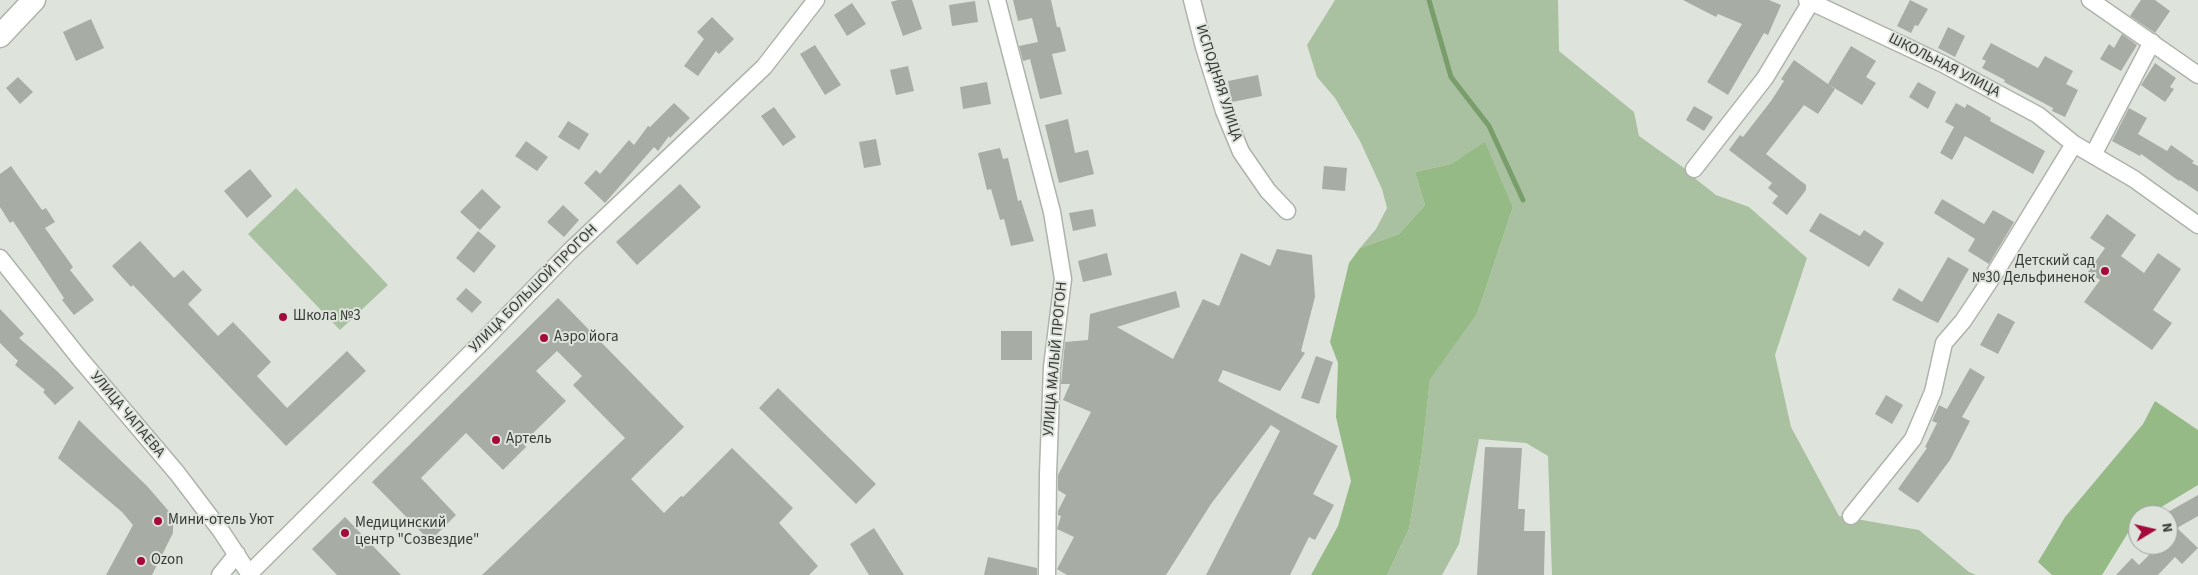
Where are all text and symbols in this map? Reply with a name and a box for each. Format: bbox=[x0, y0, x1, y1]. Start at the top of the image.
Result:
street label: ИСПОДНЯЯ УЛИЦА bbox=[1191, 23, 1245, 143]
street label: ШКОЛЬНАЯ УЛИЦА bbox=[1885, 30, 2003, 102]
street label: УЛИЦА БОЛЬШОЙ ПРОГОН bbox=[466, 221, 602, 357]
place label: Детский сад №30 Дельфиненок bbox=[1972, 253, 2095, 288]
marker: Детский сад №30 Дельфиненок bbox=[2099, 265, 2111, 277]
street label: УЛИЦА МАЛЫЙ ПРОГОН bbox=[1040, 281, 1072, 437]
place label: Школа №3 bbox=[293, 308, 361, 326]
marker: Школа №3 bbox=[277, 311, 289, 323]
place label: Аэро йога bbox=[554, 329, 619, 347]
marker: Аэро йога bbox=[538, 332, 550, 344]
street label: УЛИЦА ЧАПАЕВА bbox=[86, 368, 168, 462]
place label: Артель bbox=[506, 431, 552, 449]
marker: Артель bbox=[490, 434, 502, 446]
north arrow bbox=[2128, 505, 2178, 555]
place label: Мини-отель Уют bbox=[168, 512, 274, 530]
marker: Мини-отель Уют bbox=[152, 515, 164, 527]
place label: Медицинский центр "Созвездие" bbox=[355, 515, 479, 550]
text: N bbox=[2156, 522, 2177, 534]
marker: Медицинский центр "Созвездие" bbox=[339, 527, 351, 539]
place label: Ozon bbox=[151, 552, 183, 570]
marker: Ozon bbox=[135, 555, 147, 567]

